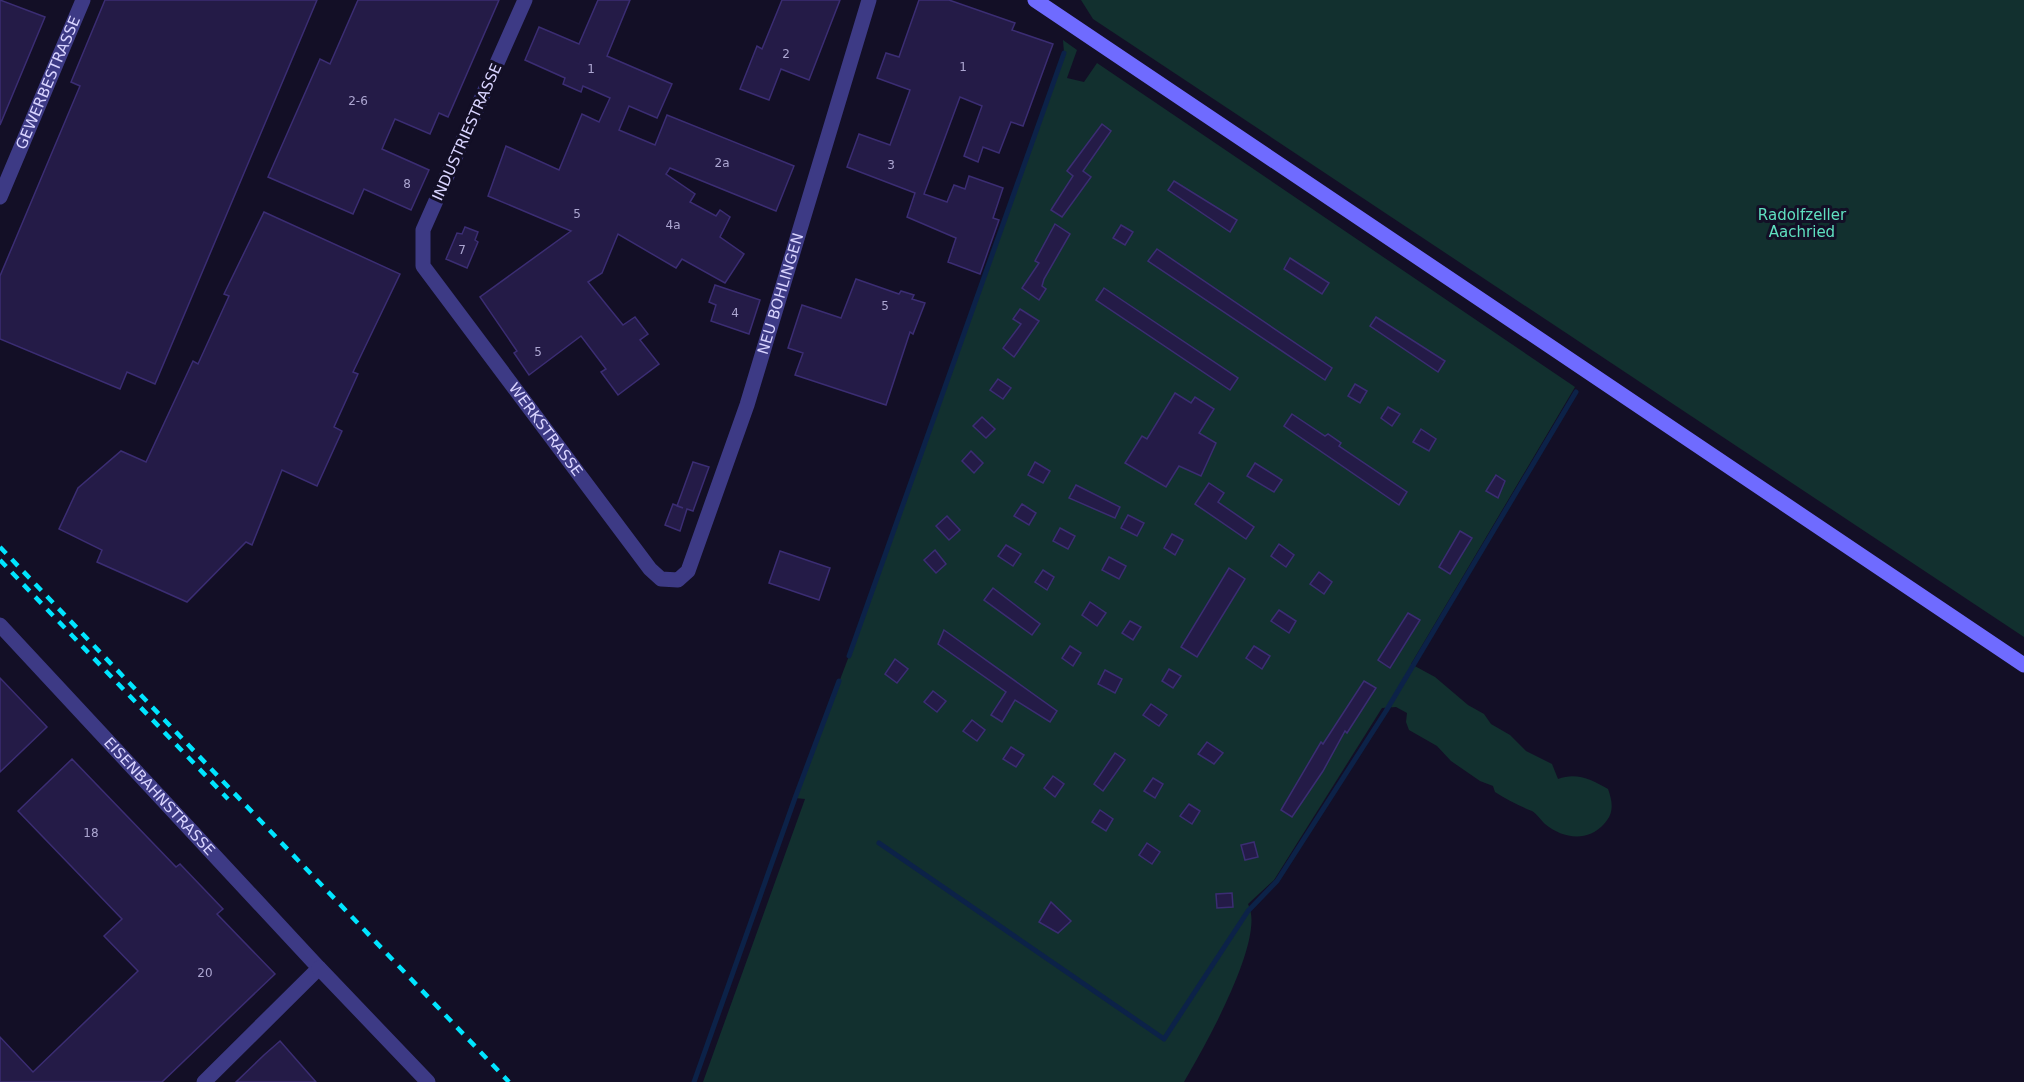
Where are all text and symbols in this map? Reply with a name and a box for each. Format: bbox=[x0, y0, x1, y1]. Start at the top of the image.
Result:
street label: GEWERBESTRASSE bbox=[12, 13, 84, 152]
house number: 2 bbox=[782, 47, 790, 61]
house number: 1 bbox=[959, 60, 967, 74]
street label: INDUSTRIESTRASSE bbox=[429, 61, 505, 203]
house number: 1 bbox=[587, 62, 595, 76]
house number: 2-6 bbox=[348, 94, 368, 108]
house number: 2a bbox=[715, 156, 730, 170]
house number: 3 bbox=[887, 158, 895, 172]
house number: 8 bbox=[403, 177, 411, 191]
park label: Radolfzeller Aachried bbox=[1758, 206, 1847, 241]
house number: 5 bbox=[573, 207, 581, 221]
house number: 4a bbox=[666, 218, 681, 232]
street label: NEU BOHLINGEN bbox=[754, 231, 807, 357]
house number: 7 bbox=[458, 243, 466, 257]
house number: 5 bbox=[881, 299, 889, 313]
house number: 4 bbox=[731, 306, 739, 320]
house number: 5 bbox=[534, 345, 542, 359]
street label: WERKSTRASSE bbox=[505, 379, 586, 480]
street label: EISENBAHNSTRASSE bbox=[100, 734, 219, 859]
house number: 18 bbox=[83, 826, 99, 840]
house number: 20 bbox=[197, 966, 213, 980]

